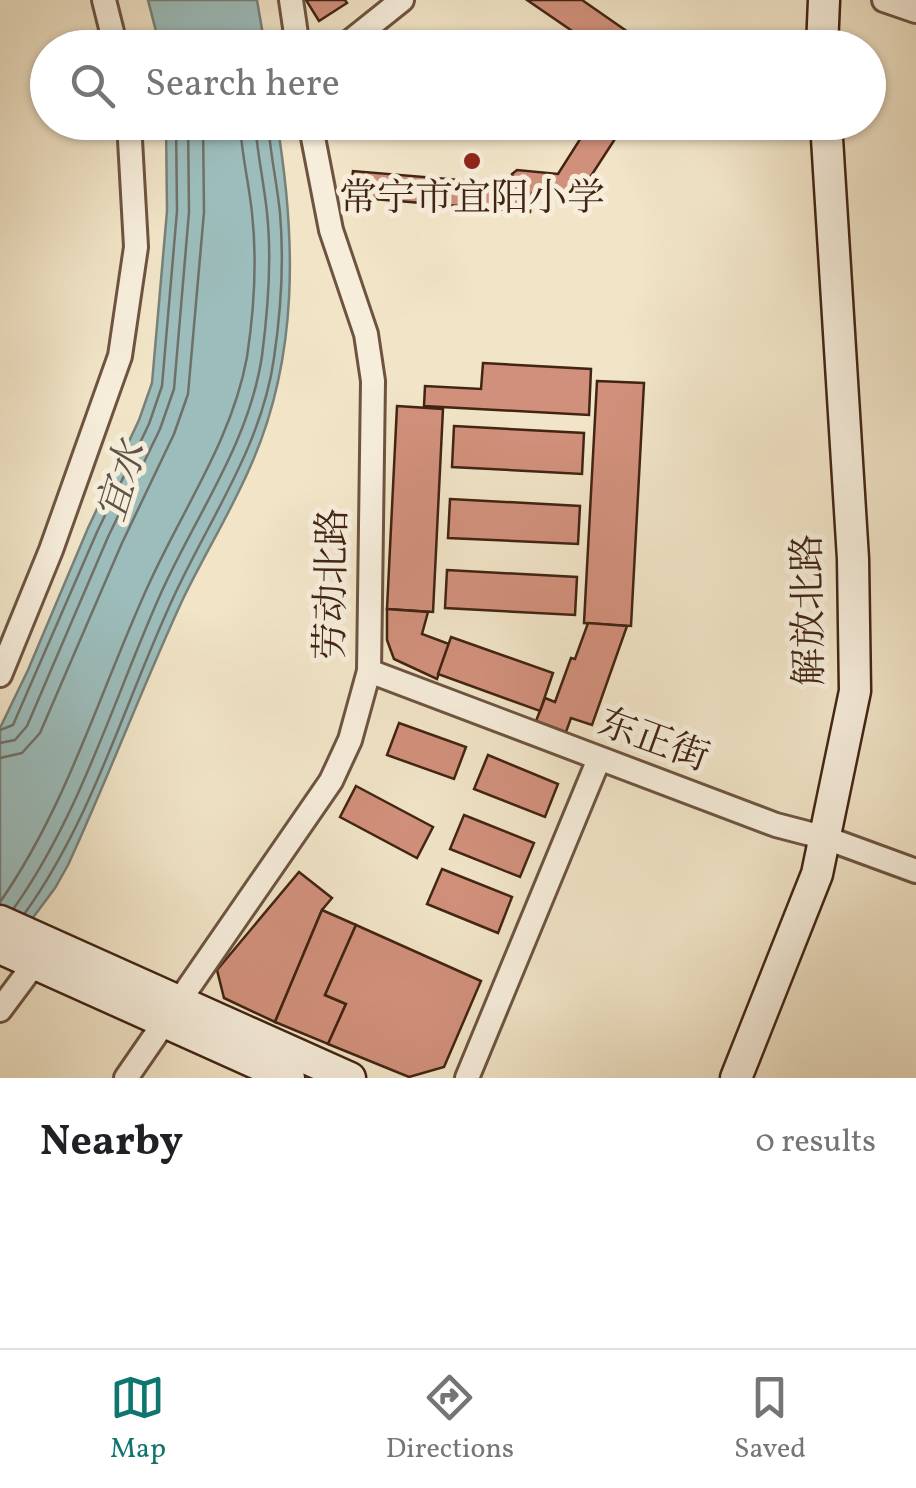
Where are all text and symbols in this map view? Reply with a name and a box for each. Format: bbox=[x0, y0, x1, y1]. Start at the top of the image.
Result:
search box bbox=[30, 30, 886, 140]
icon: search bbox=[65, 58, 120, 113]
text: Search here bbox=[145, 59, 340, 112]
marker: 常宁市宜阳小学 bbox=[461, 150, 483, 172]
place label: 常宁市宜阳小学 bbox=[339, 174, 605, 227]
water label: 宜水 bbox=[86, 432, 164, 528]
street label: 劳动北路 bbox=[306, 508, 362, 660]
street label: 解放北路 bbox=[783, 534, 839, 686]
street label: 东正街 bbox=[590, 698, 716, 786]
text: Nearby bbox=[40, 1114, 183, 1173]
text: 0 results bbox=[756, 1121, 876, 1165]
tab: Map bbox=[110, 1370, 166, 1469]
tab: Directions bbox=[386, 1370, 514, 1469]
tab: Saved bbox=[734, 1370, 806, 1469]

